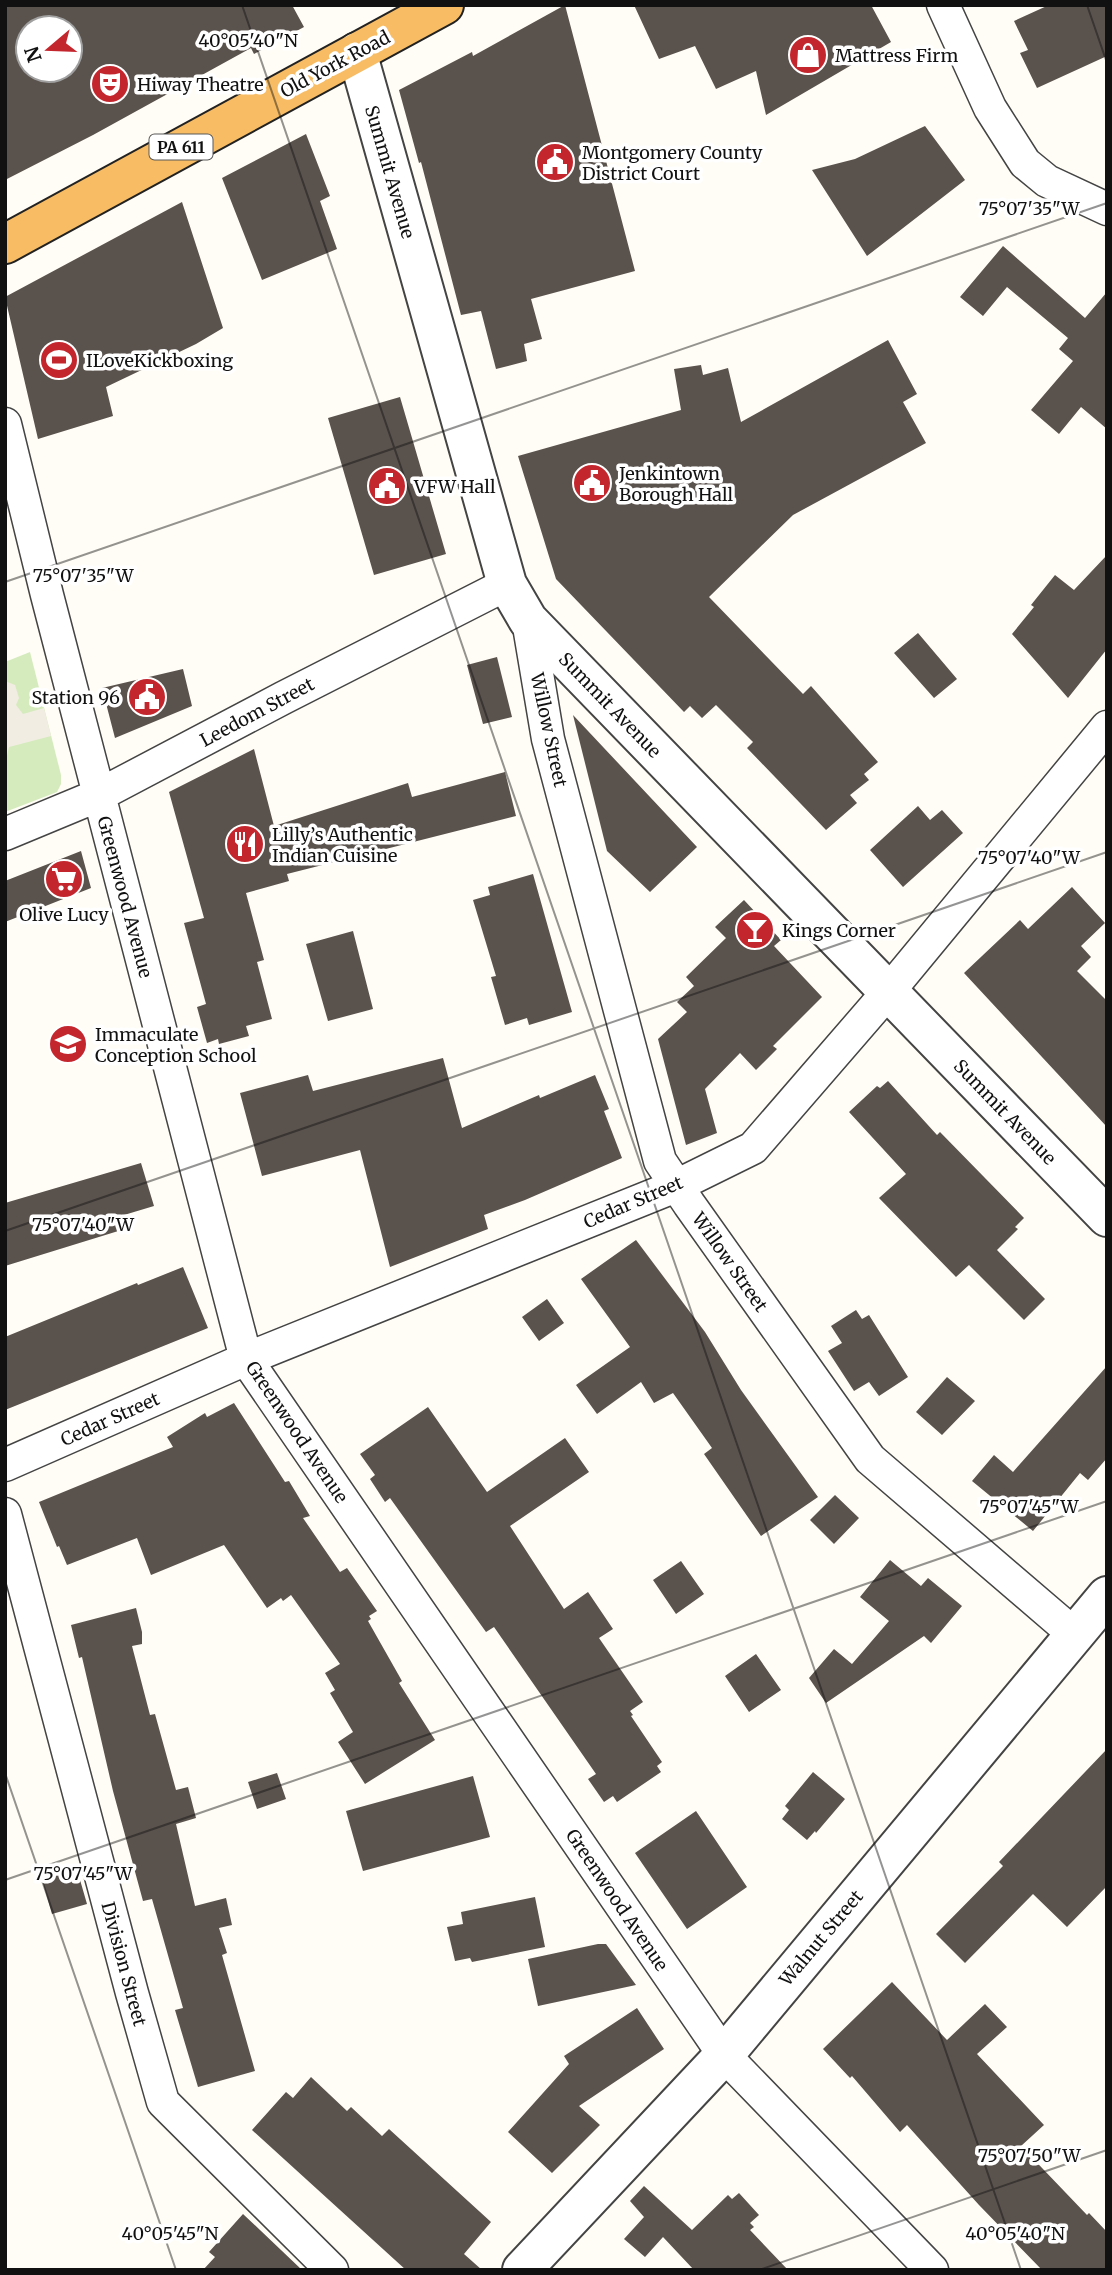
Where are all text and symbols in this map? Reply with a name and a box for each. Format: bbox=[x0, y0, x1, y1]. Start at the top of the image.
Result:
north arrow bbox=[14, 14, 84, 84]
street label: Old York Road bbox=[276, 25, 394, 103]
text: 40°05'40"N bbox=[198, 29, 298, 52]
shop icon: Mattress Firm bbox=[787, 34, 829, 76]
text: N bbox=[19, 44, 47, 66]
place label: Mattress Firm bbox=[835, 44, 958, 67]
theatre icon: Hiway Theatre bbox=[89, 63, 131, 105]
place label: Hiway Theatre bbox=[137, 73, 264, 96]
street label: Summit Avenue bbox=[360, 103, 420, 241]
road number: PA 611 bbox=[150, 134, 212, 160]
public building icon: Montgomery County District Court bbox=[534, 141, 576, 183]
place label: Montgomery County District Court bbox=[582, 141, 763, 185]
text: 75°07'35"W bbox=[979, 197, 1080, 220]
sports icon: ILoveKickboxing bbox=[38, 339, 80, 381]
place label: ILoveKickboxing bbox=[86, 349, 233, 372]
public building icon: Jenkintown Borough Hall bbox=[571, 462, 613, 504]
place label: Jenkintown Borough Hall bbox=[618, 462, 734, 506]
public building icon: VFW Hall bbox=[366, 465, 408, 507]
place label: VFW Hall bbox=[413, 475, 496, 498]
text: 75°07'35"W bbox=[33, 564, 134, 587]
street label: Summit Avenue bbox=[554, 648, 666, 762]
street label: Willow Street bbox=[525, 670, 572, 789]
street label: Leedom Street bbox=[196, 672, 318, 752]
public building icon: Station 96 bbox=[126, 676, 168, 718]
place label: Station 96 bbox=[31, 686, 120, 709]
street label: Greenwood Avenue bbox=[92, 814, 158, 980]
restaurant icon: Lilly’s Authentic Indian Cuisine bbox=[224, 823, 266, 865]
place label: Lilly’s Authentic Indian Cuisine bbox=[272, 823, 413, 867]
text: 75°07'40"W bbox=[978, 846, 1081, 869]
supermarket icon: Olive Lucy bbox=[43, 858, 85, 900]
place label: Olive Lucy bbox=[19, 903, 109, 926]
bar icon: Kings Corner bbox=[734, 909, 776, 951]
place label: Kings Corner bbox=[782, 919, 896, 942]
school or university icon: Immaculate Conception School bbox=[47, 1023, 89, 1065]
place label: Immaculate Conception School bbox=[95, 1023, 257, 1067]
street label: Summit Avenue bbox=[949, 1055, 1061, 1169]
street label: Cedar Street bbox=[580, 1171, 686, 1233]
street label: Willow Street bbox=[687, 1207, 773, 1316]
text: 75°07'40"W bbox=[32, 1213, 135, 1236]
street label: Greenwood Avenue bbox=[241, 1357, 353, 1507]
street label: Cedar Street bbox=[57, 1387, 163, 1451]
text: 75°07'45"W bbox=[979, 1495, 1080, 1518]
street label: Greenwood Avenue bbox=[561, 1825, 673, 1975]
text: 75°07'45"W bbox=[33, 1862, 134, 1885]
street label: Walnut Street bbox=[774, 1885, 868, 1991]
street label: Division Street bbox=[96, 1899, 152, 2029]
text: 75°07'50"W bbox=[978, 2144, 1081, 2167]
text: 40°05'45"N bbox=[122, 2222, 218, 2245]
text: 40°05'40"N bbox=[965, 2222, 1065, 2245]

